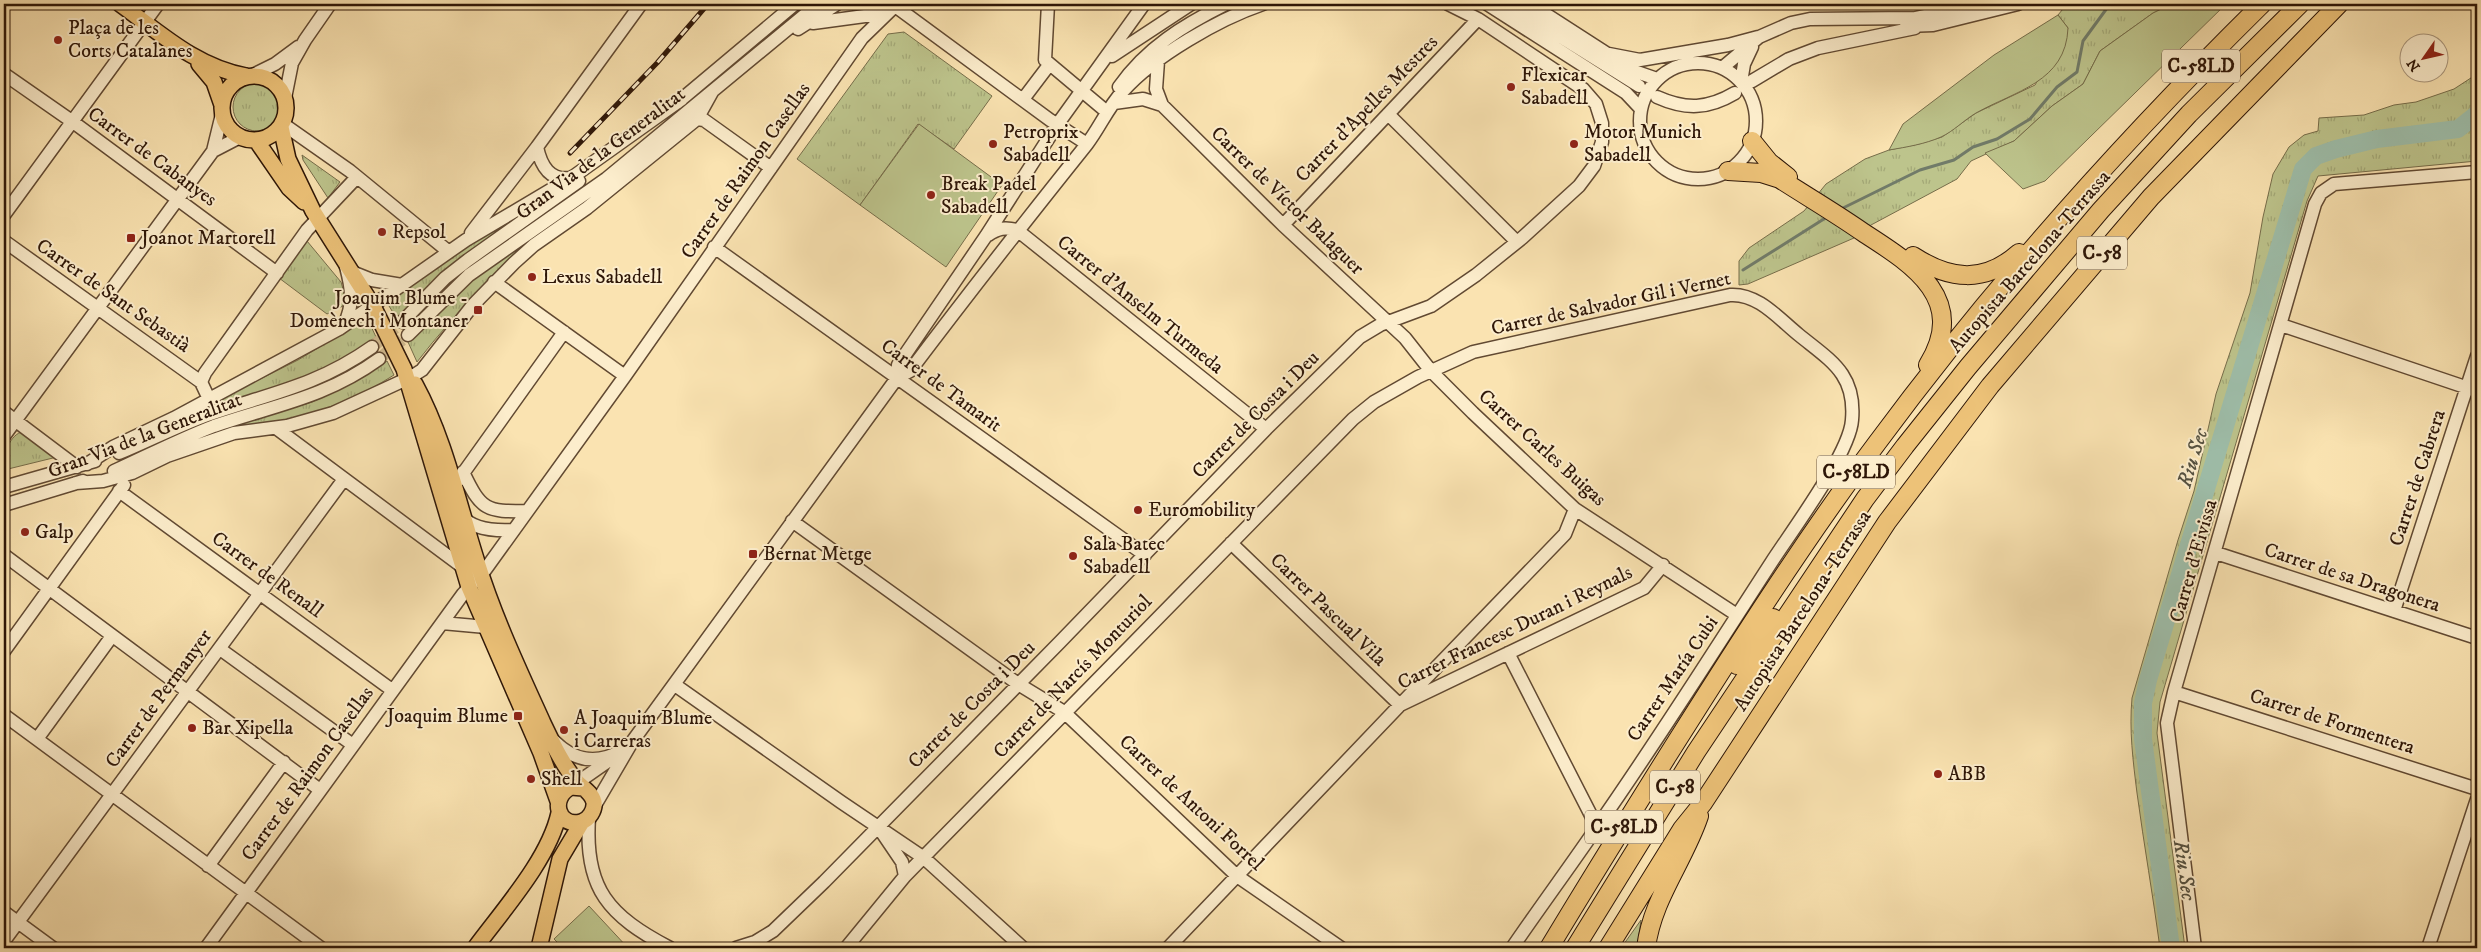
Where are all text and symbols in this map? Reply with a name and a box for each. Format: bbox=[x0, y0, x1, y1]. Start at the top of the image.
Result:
place label: Plaça de les Corts Catalanes bbox=[68, 16, 193, 64]
street label: Carrer d'Apelles Mestres bbox=[1290, 30, 1444, 188]
north arrow bbox=[2398, 32, 2448, 82]
marker: Plaça de les Corts Catalanes bbox=[52, 34, 64, 46]
road number: C-58LD bbox=[2162, 49, 2240, 82]
text: N bbox=[2403, 54, 2425, 75]
place label: Flexicar Sabadell bbox=[1521, 63, 1588, 111]
street label: Carrer de Raimon Casellas bbox=[676, 78, 817, 264]
marker: Flexicar Sabadell bbox=[1505, 81, 1517, 93]
street label: Gran Via de la Generalitat bbox=[511, 82, 691, 226]
street label: Carrer de Cabanyes bbox=[82, 102, 222, 212]
place label: Petroprix Sabadell bbox=[1003, 120, 1079, 168]
place label: Motor Munich Sabadell bbox=[1584, 120, 1702, 168]
street label: Carrer de Víctor Balaguer bbox=[1205, 121, 1369, 281]
marker: Petroprix Sabadell bbox=[987, 138, 999, 150]
marker: Motor Munich Sabadell bbox=[1568, 138, 1580, 150]
street label: Autopista Barcelona-Terrassa bbox=[1944, 165, 2117, 359]
place label: Break Padel Sabadell bbox=[941, 172, 1036, 220]
marker: Break Padel Sabadell bbox=[925, 189, 937, 201]
place label: Repsol bbox=[392, 220, 446, 245]
place label: Joanot Martorell bbox=[139, 226, 276, 251]
marker: Repsol bbox=[376, 226, 388, 238]
street label: Carrer d'Anselm Turmeda bbox=[1052, 230, 1229, 380]
marker: Joanot Martorell bbox=[125, 232, 137, 244]
street label: Carrer de Sant Sebastià bbox=[31, 233, 195, 359]
road number: C-58 bbox=[2077, 237, 2127, 270]
place label: Lexus Sabadell bbox=[542, 265, 662, 290]
street label: Carrer de Salvador Gil i Vernet bbox=[1489, 266, 1733, 342]
marker: Lexus Sabadell bbox=[526, 271, 538, 283]
place label: Joaquim Blume - Domènech i Montaner bbox=[290, 286, 469, 334]
marker: Joaquim Blume - Domènech i Montaner bbox=[472, 304, 484, 316]
street label: Carrer de Tamarit bbox=[876, 334, 1006, 438]
street label: Carrer de Costa i Deu bbox=[1187, 346, 1325, 484]
street label: Carrer Carles Buigas bbox=[1473, 384, 1611, 512]
street label: Gran Via de la Generalitat bbox=[45, 387, 245, 485]
street label: Carrer de Cabrera bbox=[2384, 406, 2452, 549]
water label: Riu Sec bbox=[2171, 425, 2214, 492]
road number: C-58LD bbox=[1817, 456, 1895, 488]
street label: Carrer d'Eivissa bbox=[2164, 496, 2224, 625]
place label: Euromobility bbox=[1148, 498, 1256, 523]
marker: Euromobility bbox=[1132, 504, 1144, 516]
street label: Autopista Barcelona-Terrassa bbox=[1729, 505, 1878, 716]
place label: Galp bbox=[35, 520, 74, 545]
marker: Galp bbox=[19, 526, 31, 538]
street label: Carrer de Renall bbox=[206, 526, 328, 624]
place label: Sala Batec Sabadell bbox=[1083, 532, 1166, 580]
street label: Carrer de sa Dragonera bbox=[2261, 538, 2444, 618]
place label: Bernat Metge bbox=[763, 542, 872, 567]
marker: Bernat Metge bbox=[747, 548, 759, 560]
street label: Carrer Pascual Vila bbox=[1264, 548, 1392, 672]
marker: Sala Batec Sabadell bbox=[1067, 550, 1079, 562]
street label: Carrer Francesc Duran i Reynals bbox=[1394, 560, 1637, 696]
street label: Carrer de Narcís Monturiol bbox=[988, 590, 1158, 764]
street label: Carrer María Cubi bbox=[1622, 611, 1724, 747]
street label: Carrer de Permanyer bbox=[100, 624, 218, 773]
street label: Carrer de Costa i Deu bbox=[903, 636, 1041, 774]
street label: Carrer de Raimon Casellas bbox=[236, 682, 380, 866]
street label: Carrer de Formentera bbox=[2246, 684, 2418, 761]
place label: Joaquim Blume bbox=[385, 704, 508, 729]
place label: A Joaquim Blume i Carreras bbox=[574, 706, 712, 754]
marker: Joaquim Blume bbox=[512, 710, 524, 722]
place label: Bar Xipella bbox=[202, 716, 294, 741]
marker: Bar Xipella bbox=[186, 722, 198, 734]
marker: A Joaquim Blume i Carreras bbox=[558, 724, 570, 736]
street label: Carrer de Antoni Forrel bbox=[1113, 729, 1269, 877]
place label: ABB bbox=[1948, 762, 1986, 787]
place label: Shell bbox=[541, 767, 582, 792]
marker: ABB bbox=[1932, 768, 1944, 780]
road number: C-58 bbox=[1650, 770, 1700, 804]
marker: Shell bbox=[525, 773, 537, 785]
road number: C-58LD bbox=[1585, 810, 1663, 844]
water label: Riu Sec bbox=[2167, 837, 2201, 902]

